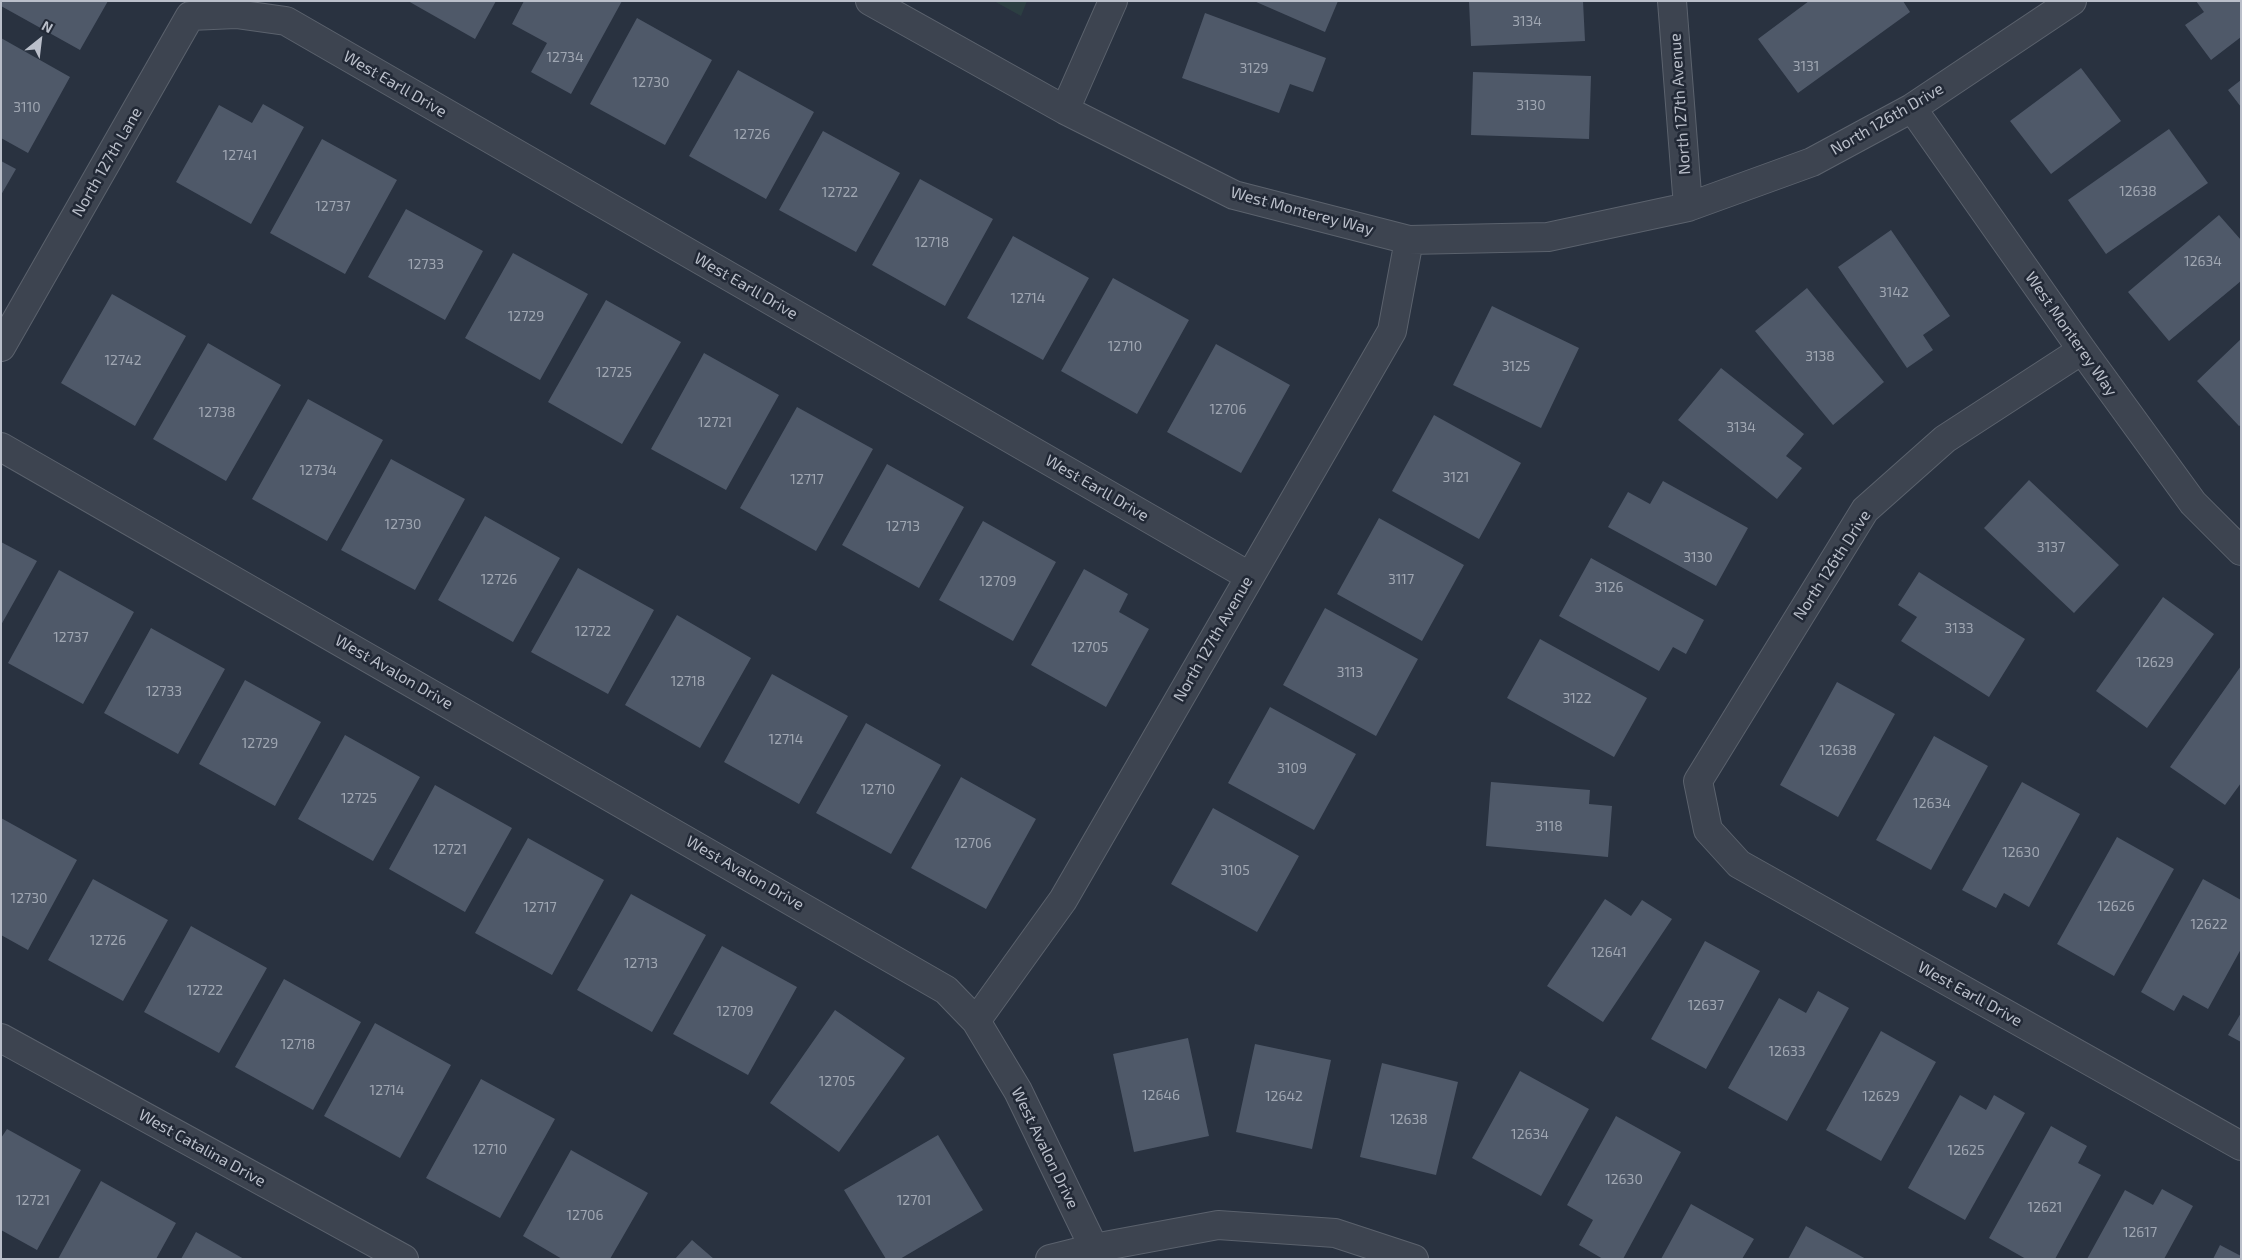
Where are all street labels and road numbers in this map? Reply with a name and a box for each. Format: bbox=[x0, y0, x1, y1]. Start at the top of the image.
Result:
street label: North 127th Avenue bbox=[1665, 33, 1695, 175]
street label: West Earll Drive bbox=[340, 47, 450, 121]
street label: North 126th Drive bbox=[1827, 79, 1947, 159]
street label: North 127th Lane bbox=[68, 104, 146, 220]
street label: West Monterey Way bbox=[1228, 183, 1376, 239]
street label: West Earll Drive bbox=[691, 249, 801, 323]
street label: West Monterey Way bbox=[2021, 268, 2121, 400]
street label: West Earll Drive bbox=[1042, 451, 1152, 525]
street label: North 126th Drive bbox=[1789, 506, 1875, 624]
street label: North 127th Avenue bbox=[1169, 573, 1257, 705]
street label: West Avalon Drive bbox=[332, 630, 456, 714]
street label: West Avalon Drive bbox=[683, 831, 807, 915]
street label: West Earll Drive bbox=[1914, 957, 2026, 1031]
street label: West Avalon Drive bbox=[1007, 1084, 1083, 1212]
street label: West Catalina Drive bbox=[135, 1105, 269, 1191]

